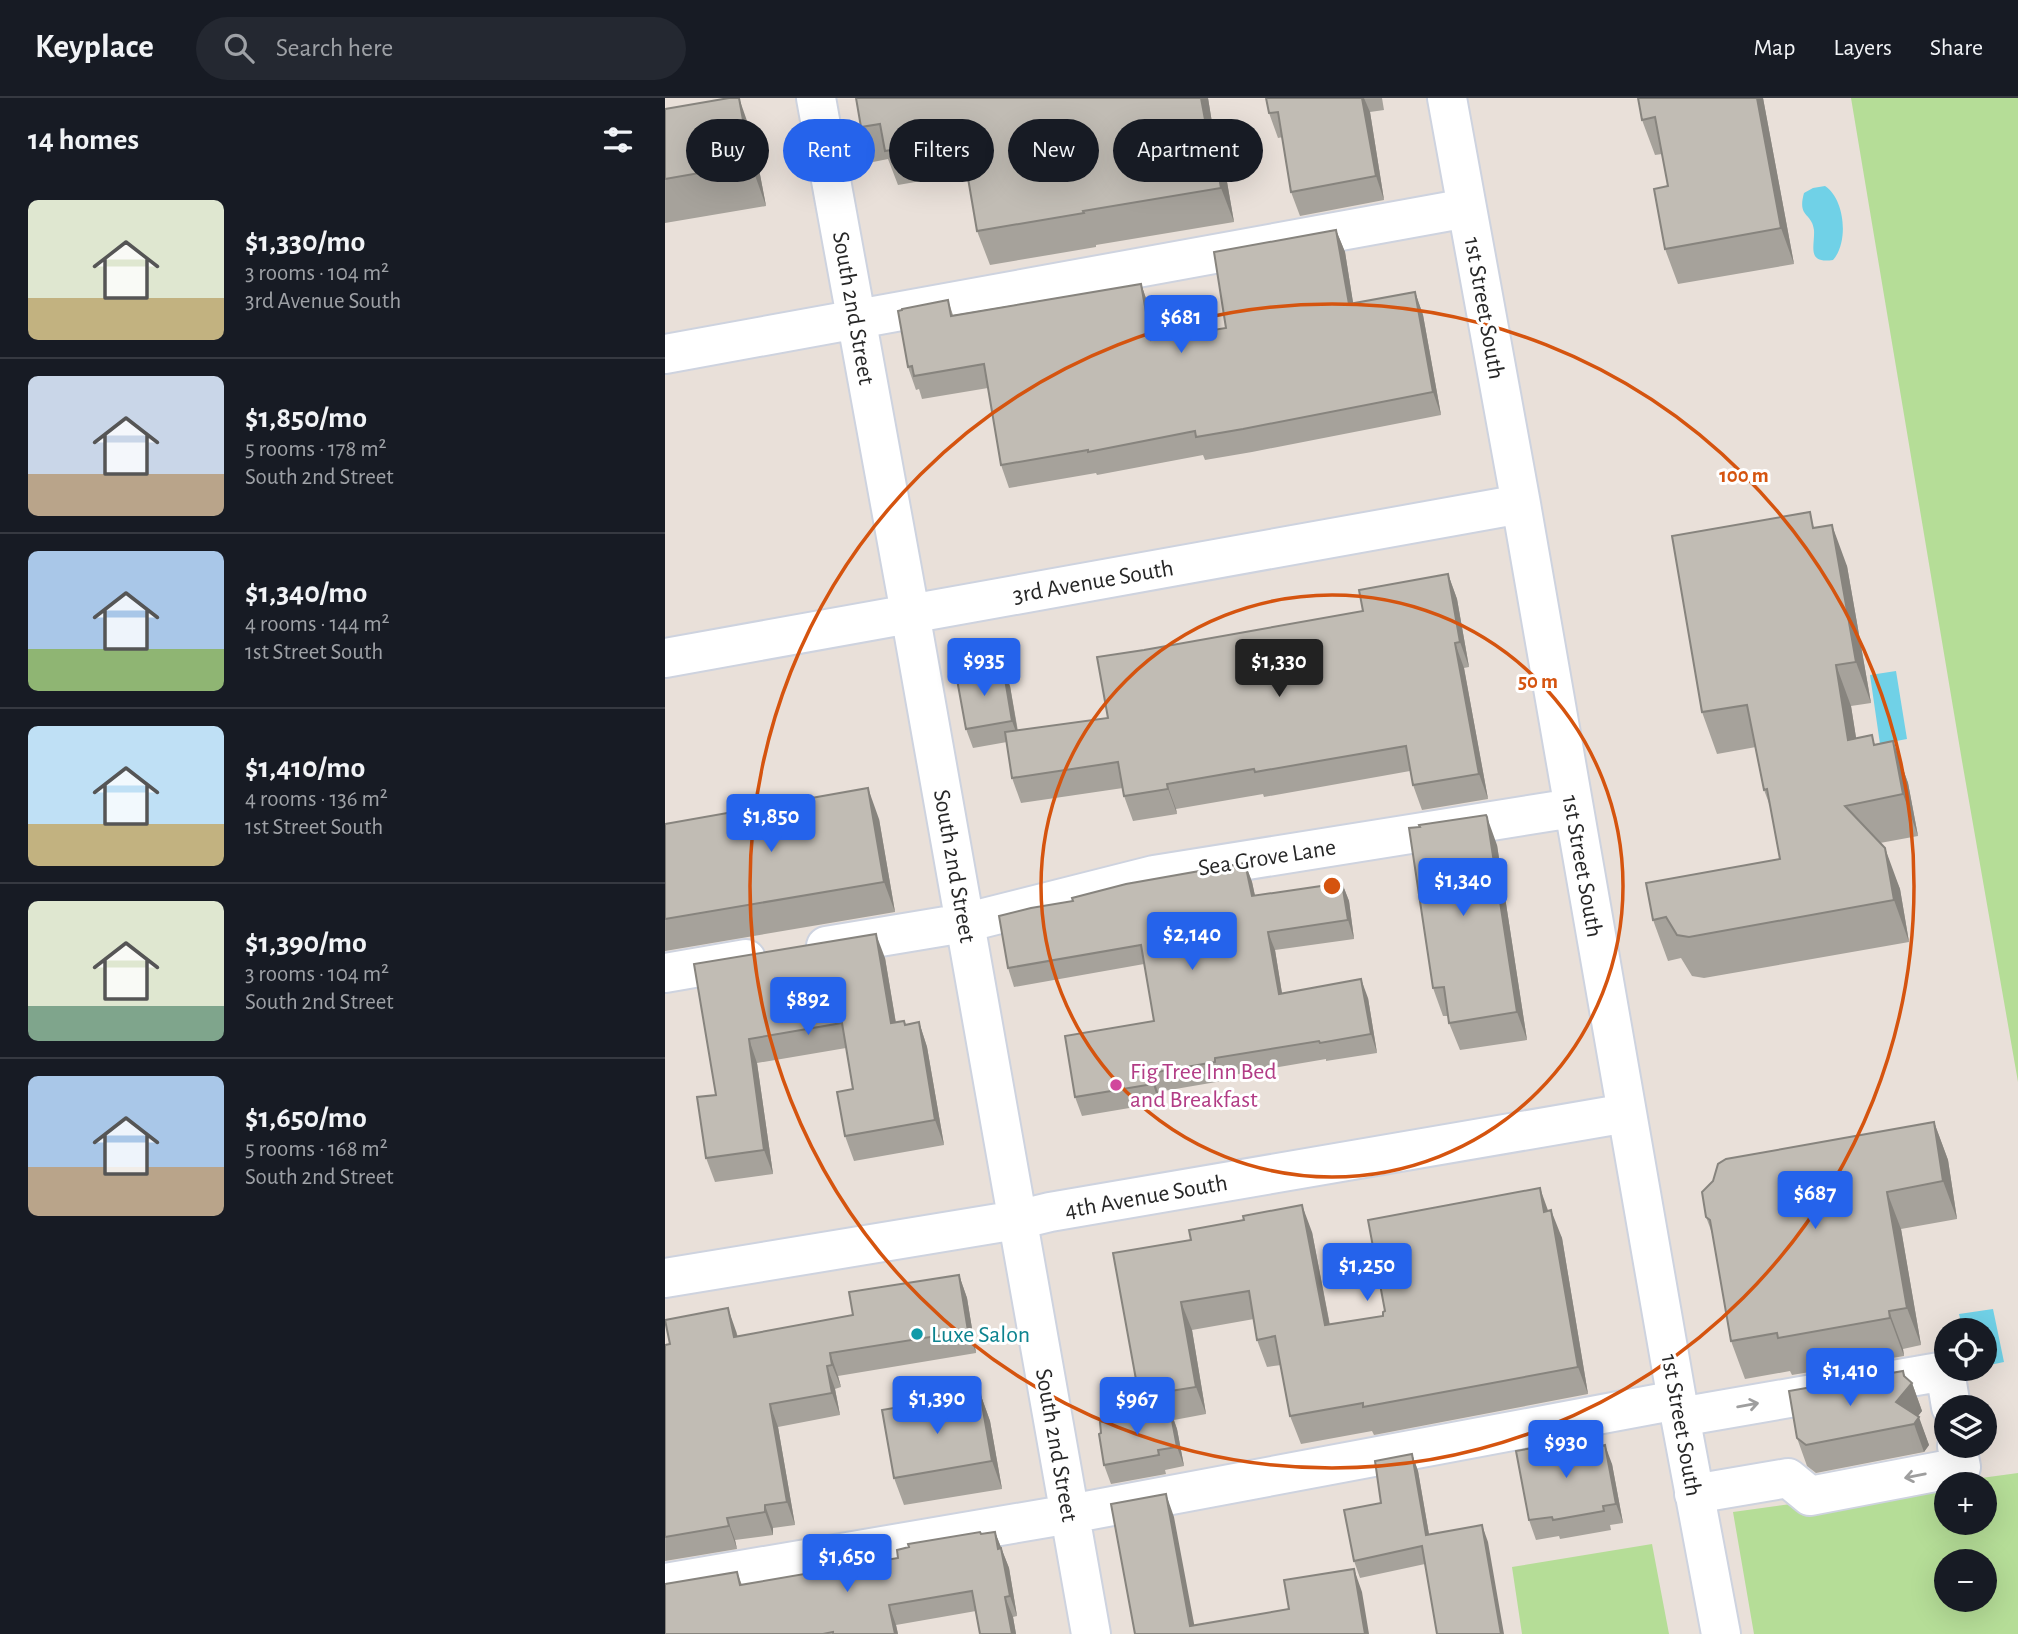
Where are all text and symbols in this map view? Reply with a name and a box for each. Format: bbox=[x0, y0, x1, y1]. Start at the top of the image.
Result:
search box bbox=[196, 17, 686, 80]
icon: search bbox=[220, 29, 258, 67]
text: Keyplace bbox=[35, 31, 154, 64]
text: Search here bbox=[276, 35, 393, 61]
text: Map bbox=[1753, 36, 1795, 60]
text: Layers bbox=[1833, 36, 1892, 60]
text: Share bbox=[1930, 36, 1983, 60]
chip: Buy bbox=[686, 119, 769, 182]
chip: Rent bbox=[783, 119, 875, 182]
chip: Filters bbox=[889, 119, 994, 182]
chip: New bbox=[1008, 119, 1099, 182]
chip: Apartment bbox=[1113, 119, 1263, 182]
icon: filters bbox=[599, 121, 637, 159]
text: 14 homes bbox=[28, 125, 139, 155]
text: $1,330/mo bbox=[245, 227, 365, 257]
icon: home bbox=[84, 228, 168, 312]
street label: South 2nd Street bbox=[828, 230, 878, 387]
street label: 1st Street South bbox=[1460, 235, 1508, 381]
text: 3 rooms · 104 m² bbox=[245, 262, 389, 285]
text: 3rd Avenue South bbox=[245, 290, 401, 313]
pin: $681 bbox=[1140, 296, 1222, 355]
text: $681 bbox=[1160, 306, 1202, 329]
text: $1,850/mo bbox=[245, 403, 367, 433]
icon: home bbox=[84, 404, 168, 488]
text: 5 rooms · 178 m² bbox=[245, 438, 387, 461]
text: 100 m bbox=[1719, 465, 1769, 486]
text: South 2nd Street bbox=[245, 466, 394, 489]
street label: 3rd Avenue South bbox=[1011, 556, 1175, 608]
text: $1,340/mo bbox=[245, 578, 367, 608]
icon: home bbox=[84, 579, 168, 663]
text: 4 rooms · 144 m² bbox=[245, 613, 390, 636]
pin: $935 bbox=[943, 638, 1025, 698]
pin: $1,330 bbox=[1222, 640, 1336, 699]
text: 1st Street South bbox=[245, 641, 383, 664]
text: $935 bbox=[963, 649, 1005, 672]
text: $1,330 bbox=[1251, 650, 1307, 673]
text: 50 m bbox=[1518, 671, 1558, 692]
text: $1,410/mo bbox=[245, 753, 365, 783]
icon: home bbox=[84, 754, 168, 838]
text: 4 rooms · 136 m² bbox=[245, 788, 388, 811]
street label: South 2nd Street bbox=[929, 788, 979, 945]
street label: 1st Street South bbox=[1558, 793, 1606, 939]
pin: $1,850 bbox=[714, 794, 828, 854]
text: $1,850 bbox=[742, 805, 800, 828]
text: 1st Street South bbox=[245, 816, 383, 839]
street label: Sea Grove Lane bbox=[1197, 835, 1338, 881]
pin: $1,340 bbox=[1406, 858, 1520, 918]
text: $1,340 bbox=[1434, 869, 1492, 892]
centre of rings bbox=[1320, 874, 1344, 898]
pin: $2,140 bbox=[1135, 912, 1249, 972]
text: $2,140 bbox=[1163, 923, 1221, 946]
text: $1,390/mo bbox=[245, 928, 367, 958]
icon: home bbox=[84, 929, 168, 1013]
text: 3 rooms · 104 m² bbox=[245, 963, 389, 986]
pin: $892 bbox=[767, 978, 849, 1037]
text: $892 bbox=[786, 988, 830, 1011]
text: South 2nd Street bbox=[245, 991, 394, 1014]
place label: Fig Tree Inn Bed and Breakfast bbox=[1130, 1060, 1277, 1112]
marker: Fig Tree Inn Bed and Breakfast bbox=[1108, 1077, 1124, 1093]
text: $1,650/mo bbox=[245, 1103, 367, 1133]
icon: home bbox=[84, 1104, 168, 1188]
text: 5 rooms · 168 m² bbox=[245, 1138, 388, 1161]
text: South 2nd Street bbox=[245, 1166, 394, 1189]
street label: 4th Avenue South bbox=[1063, 1171, 1229, 1223]
pin: $687 bbox=[1774, 1172, 1856, 1231]
text: $687 bbox=[1794, 1182, 1836, 1205]
pin: $1,250 bbox=[1310, 1244, 1424, 1303]
text: $1,250 bbox=[1339, 1254, 1395, 1277]
map controls bbox=[1934, 1318, 1997, 1612]
button: locate bbox=[1934, 1318, 1997, 1381]
place label: Luxe Salon bbox=[931, 1323, 1030, 1347]
marker: Luxe Salon bbox=[909, 1326, 925, 1342]
pin: $1,410 bbox=[1793, 1348, 1907, 1408]
street label: 1st Street South bbox=[1657, 1352, 1705, 1498]
text: $1,410 bbox=[1822, 1359, 1878, 1382]
street label: South 2nd Street bbox=[1031, 1367, 1081, 1524]
pin: $1,390 bbox=[880, 1376, 994, 1436]
pin: $967 bbox=[1096, 1378, 1178, 1437]
text: $1,390 bbox=[909, 1387, 965, 1410]
text: $967 bbox=[1116, 1388, 1158, 1411]
button: layers bbox=[1934, 1395, 1997, 1458]
one-way arrow bbox=[1736, 1398, 1759, 1412]
pin: $930 bbox=[1525, 1420, 1607, 1480]
text: $930 bbox=[1544, 1431, 1588, 1454]
one-way arrow bbox=[1904, 1469, 1927, 1483]
button: + bbox=[1934, 1472, 1997, 1535]
pin: $1,650 bbox=[790, 1534, 904, 1594]
text: $1,650 bbox=[819, 1545, 875, 1568]
button: − bbox=[1934, 1549, 1997, 1612]

